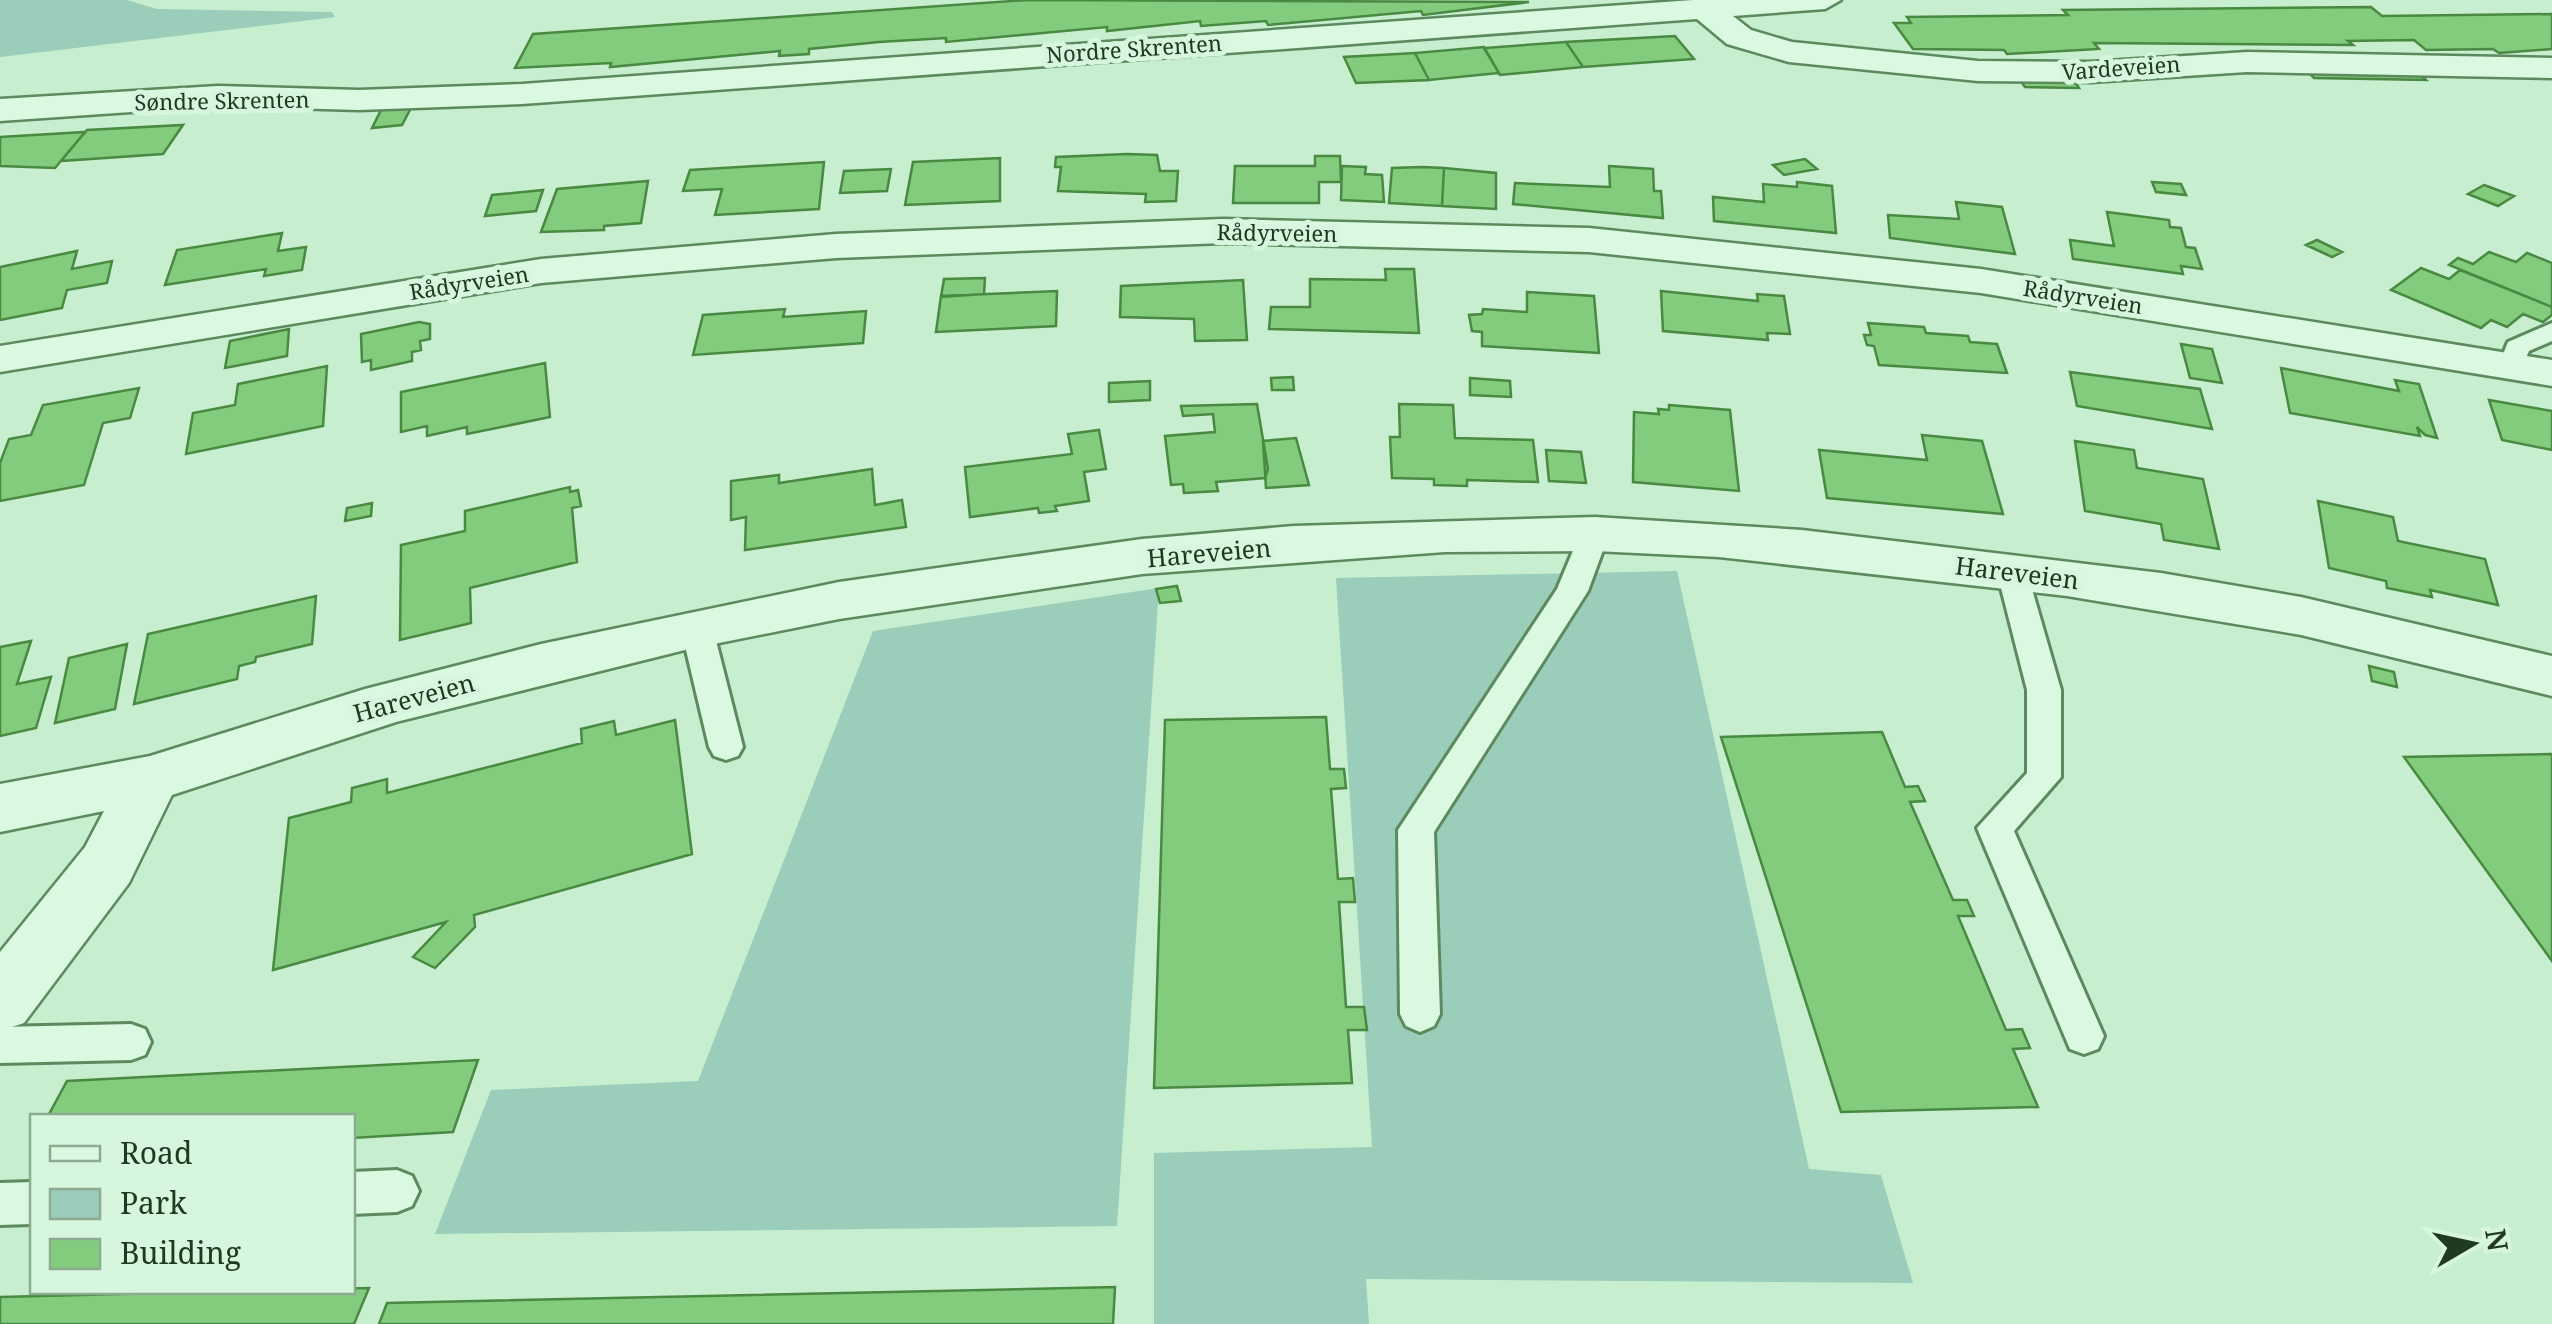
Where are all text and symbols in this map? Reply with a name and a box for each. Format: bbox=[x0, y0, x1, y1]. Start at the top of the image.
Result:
street label: Nordre Skrenten bbox=[1045, 27, 1223, 69]
street label: Vardeveien bbox=[2060, 48, 2181, 86]
street label: Søndre Skrenten bbox=[134, 83, 310, 117]
street label: Rådyrveien bbox=[1216, 216, 1338, 248]
street label: Rådyrveien bbox=[407, 258, 531, 306]
street label: Rådyrveien bbox=[2021, 272, 2145, 320]
street label: Hareveien bbox=[1145, 530, 1272, 574]
street label: Hareveien bbox=[1953, 548, 2081, 596]
street label: Hareveien bbox=[349, 665, 478, 730]
legend bbox=[30, 1114, 355, 1294]
text: Road bbox=[120, 1132, 192, 1173]
text: Park bbox=[120, 1182, 187, 1223]
north arrow bbox=[2422, 1194, 2522, 1294]
text: N bbox=[2477, 1226, 2518, 1254]
text: Building bbox=[120, 1232, 241, 1273]

